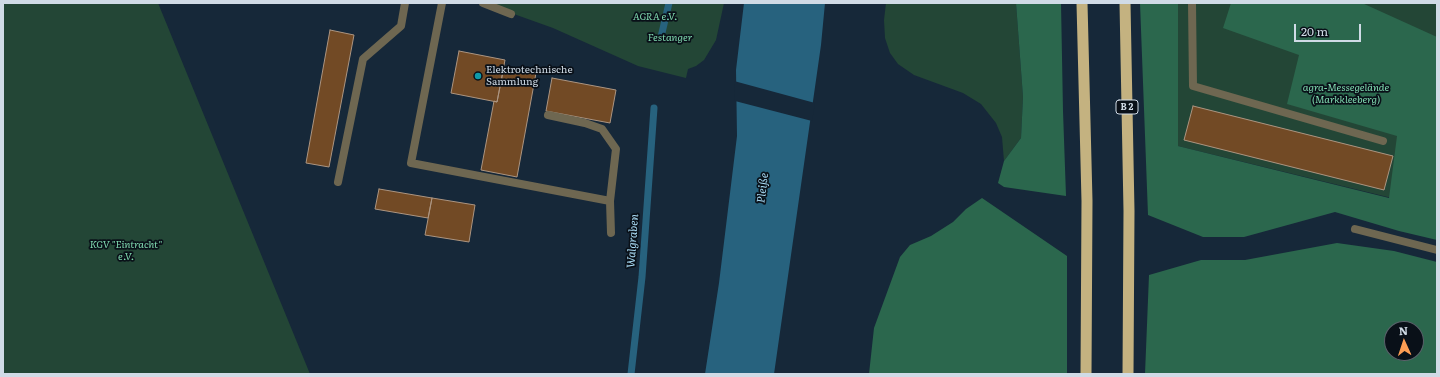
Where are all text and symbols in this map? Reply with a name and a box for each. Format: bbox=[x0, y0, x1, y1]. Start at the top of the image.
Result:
park label: AGRA e.V. bbox=[633, 11, 677, 23]
scale bar bbox=[1296, 16, 1363, 42]
text: 20 m bbox=[1301, 22, 1328, 40]
park label: Festanger bbox=[648, 32, 692, 44]
place label: Elektrotechnische Sammlung bbox=[486, 64, 573, 88]
marker: Elektrotechnische Sammlung bbox=[473, 71, 483, 81]
park label: agra-Messegelände (Markkleeberg) bbox=[1303, 82, 1389, 106]
road number: B 2 bbox=[1116, 100, 1138, 114]
water label: Pleiße bbox=[755, 172, 771, 204]
water label: Walgraben bbox=[625, 214, 641, 268]
park label: KGV "Eintracht" e.V. bbox=[90, 239, 162, 262]
north arrow bbox=[1384, 321, 1424, 361]
text: N bbox=[1398, 322, 1408, 338]

